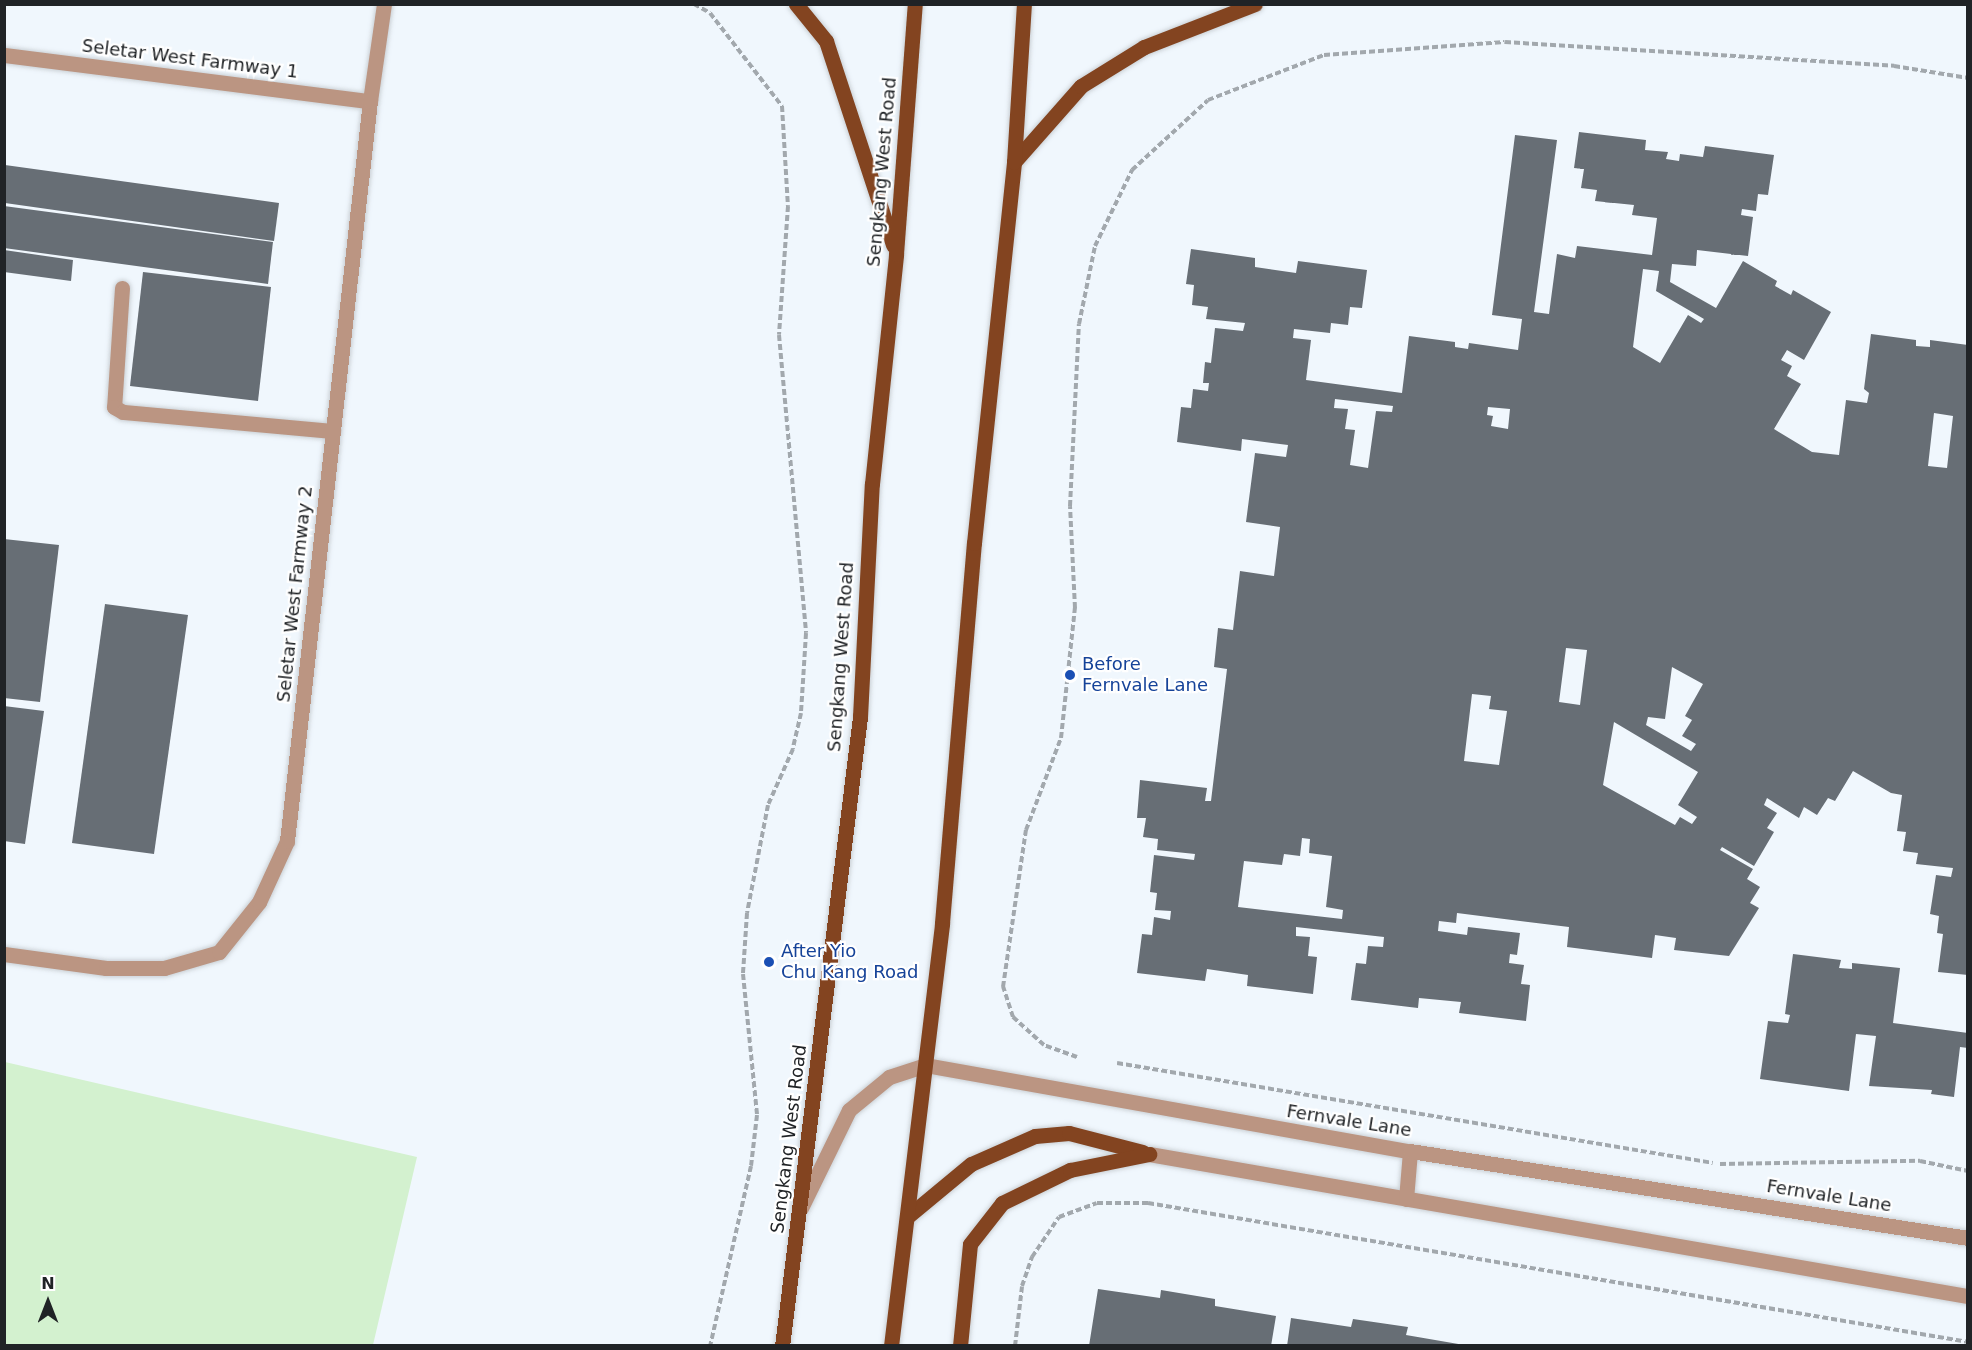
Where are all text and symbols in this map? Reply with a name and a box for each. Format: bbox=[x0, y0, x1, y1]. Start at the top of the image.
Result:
street label: Seletar West Farmway 1 bbox=[81, 35, 299, 83]
street label: Sengkang West Road bbox=[863, 76, 901, 268]
street label: Seletar West Farmway 2 bbox=[273, 485, 317, 703]
street label: Sengkang West Road bbox=[824, 561, 858, 753]
place label: Before Fernvale Lane bbox=[1082, 654, 1208, 696]
marker: Before Fernvale Lane bbox=[1063, 668, 1077, 682]
place label: After Yio Chu Kang Road bbox=[781, 941, 918, 984]
marker: After Yio Chu Kang Road bbox=[762, 955, 776, 969]
street label: Sengkang West Road bbox=[767, 1043, 811, 1235]
street label: Fernvale Lane bbox=[1285, 1100, 1413, 1142]
street label: Fernvale Lane bbox=[1765, 1175, 1893, 1217]
north arrow bbox=[18, 1272, 78, 1332]
text: N bbox=[41, 1274, 55, 1293]

